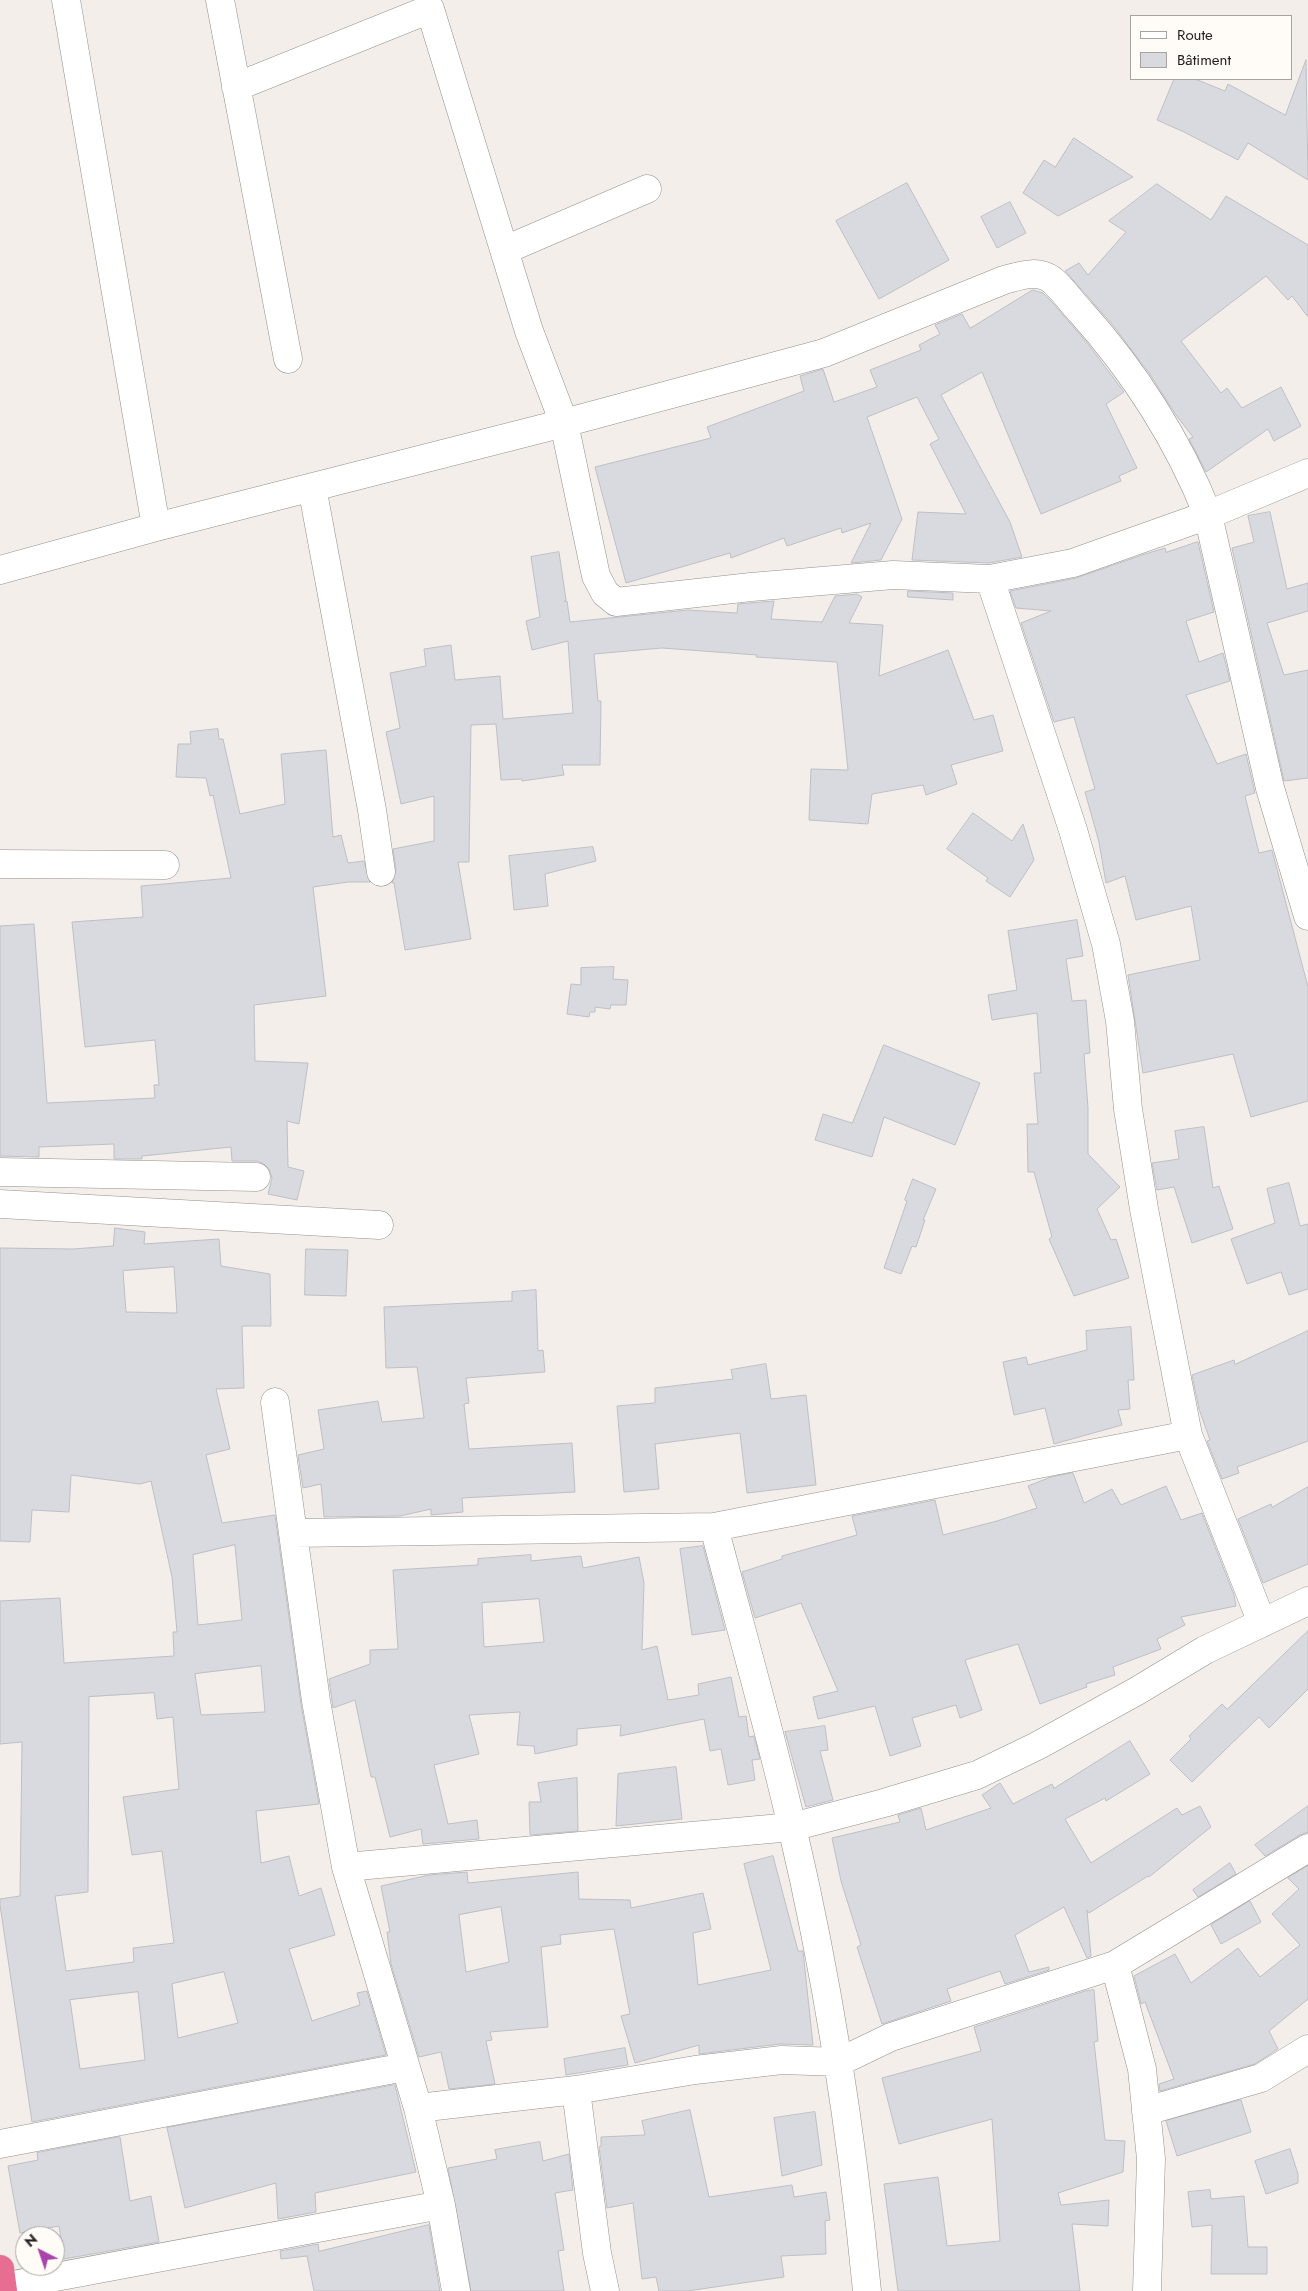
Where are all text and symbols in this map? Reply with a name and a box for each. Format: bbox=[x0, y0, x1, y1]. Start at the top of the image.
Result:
legend bbox=[1130, 15, 1293, 80]
text: Route bbox=[1177, 24, 1213, 46]
text: Bâtiment bbox=[1177, 49, 1231, 71]
north arrow bbox=[15, 2226, 65, 2276]
text: N bbox=[20, 2229, 42, 2252]

